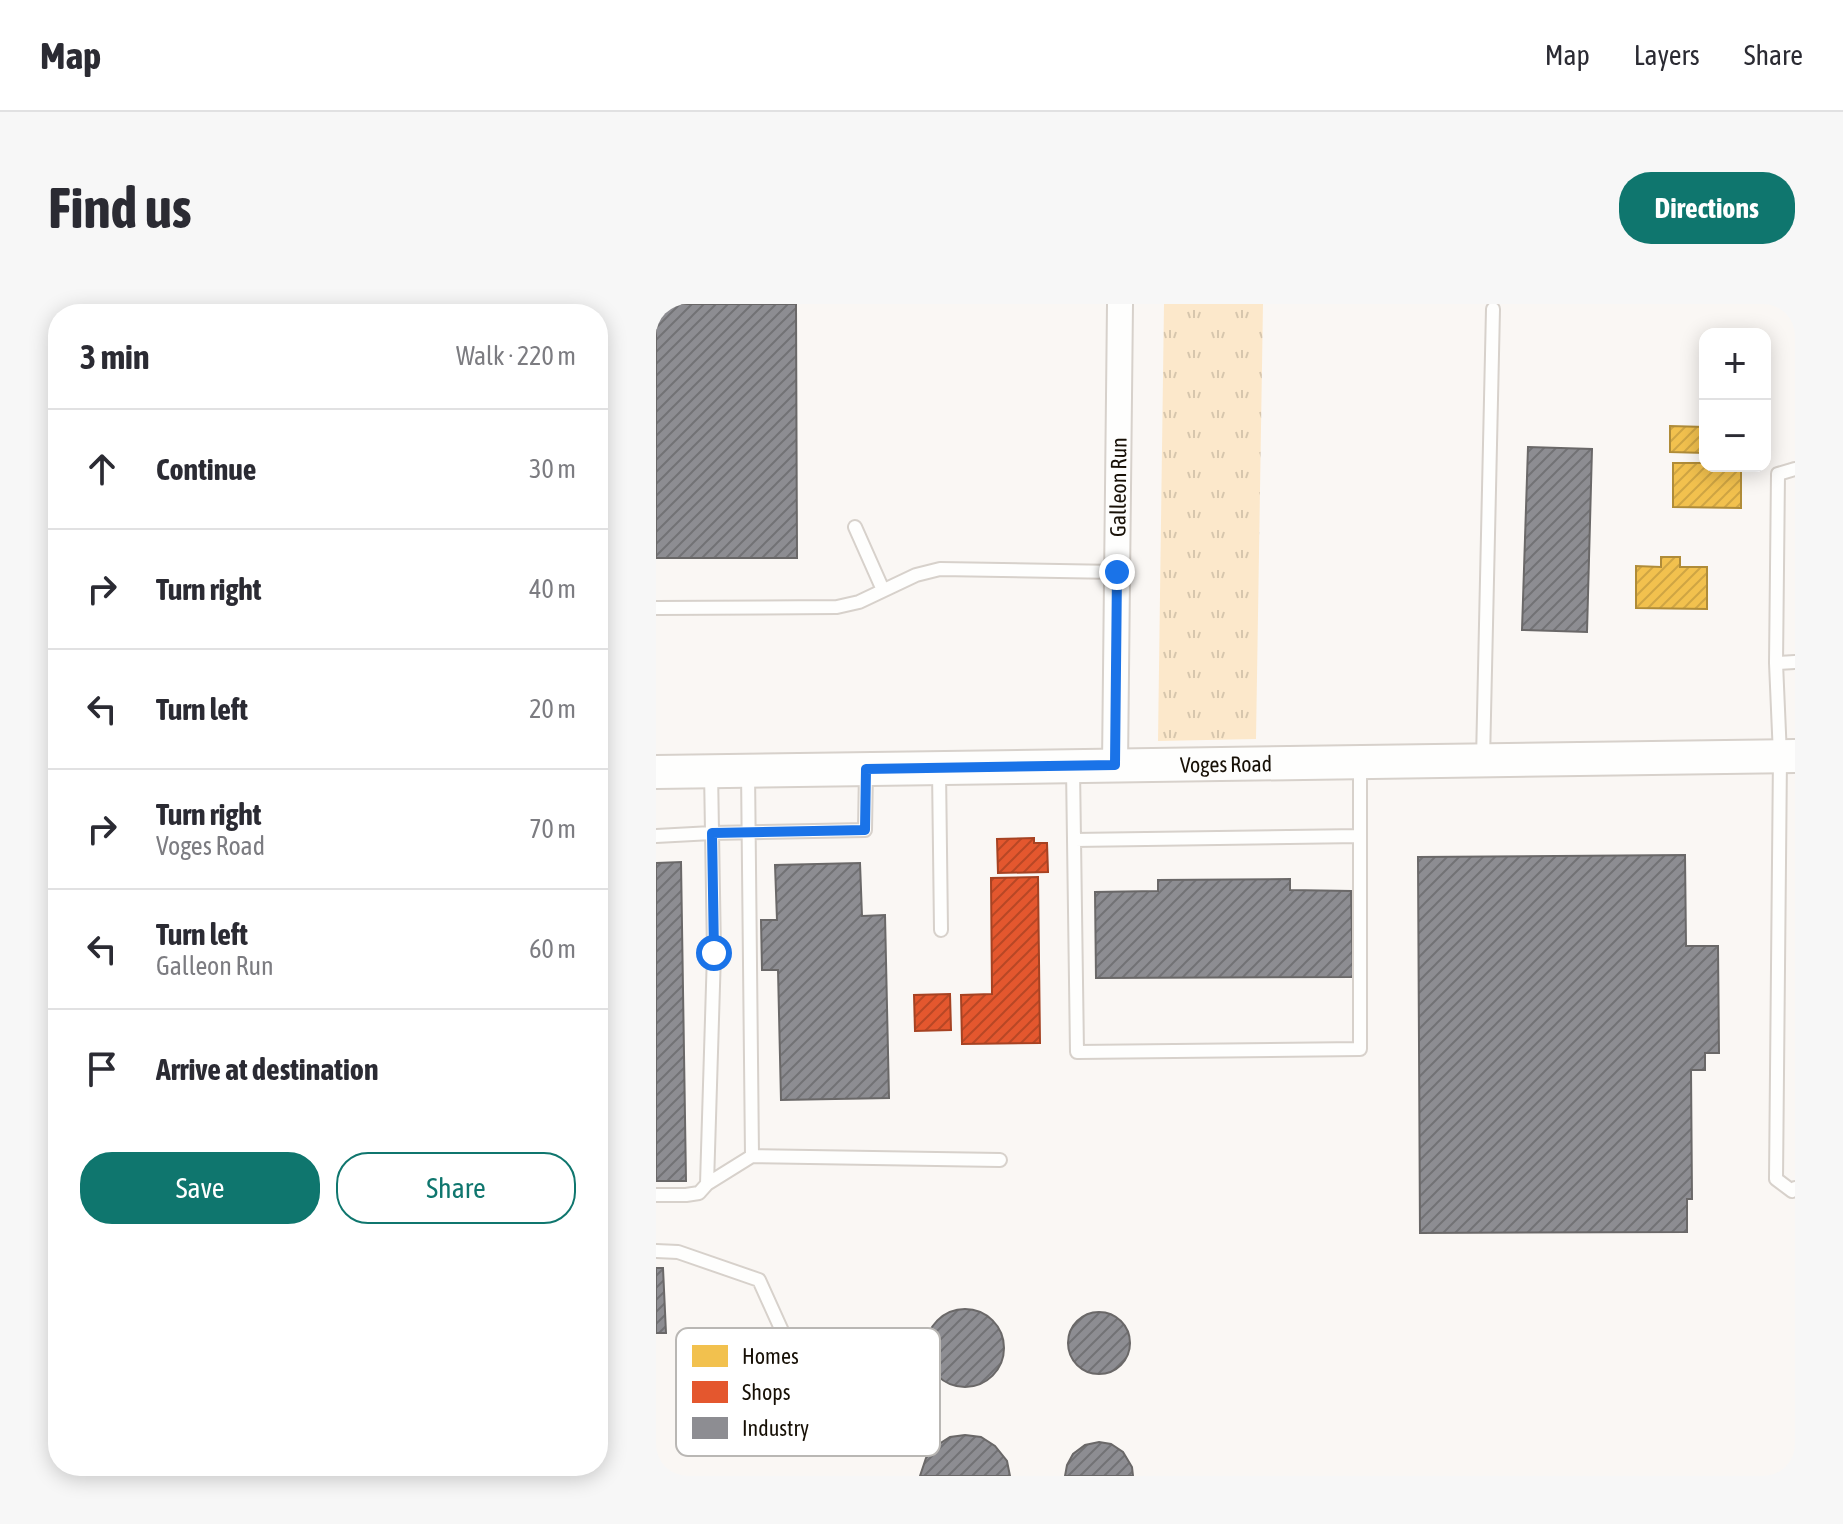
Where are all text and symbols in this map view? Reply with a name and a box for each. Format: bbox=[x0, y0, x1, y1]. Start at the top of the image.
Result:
text: Map bbox=[40, 34, 101, 77]
text: Map bbox=[1545, 39, 1590, 71]
text: Layers bbox=[1634, 39, 1700, 71]
text: Share bbox=[1744, 39, 1803, 71]
button: Directions bbox=[1619, 172, 1795, 244]
text: Find us bbox=[48, 176, 192, 240]
map controls bbox=[1699, 328, 1771, 472]
button: + bbox=[1699, 328, 1771, 400]
text: 3 min bbox=[80, 337, 149, 376]
text: Walk · 220 m bbox=[456, 341, 576, 371]
button: − bbox=[1699, 400, 1771, 472]
street label: Galleon Run bbox=[1104, 437, 1132, 537]
icon: ahead bbox=[80, 447, 124, 491]
text: Continue bbox=[156, 452, 256, 486]
text: 30 m bbox=[529, 454, 576, 484]
route end bbox=[1099, 554, 1135, 590]
icon: right bbox=[80, 567, 124, 611]
text: Turn right bbox=[156, 572, 262, 606]
text: 40 m bbox=[529, 574, 576, 604]
icon: left bbox=[80, 687, 124, 731]
text: Turn left bbox=[156, 692, 248, 726]
text: 20 m bbox=[529, 694, 576, 724]
street label: Voges Road bbox=[1180, 750, 1272, 778]
text: Turn right bbox=[156, 797, 262, 831]
icon: right bbox=[80, 807, 124, 851]
text: 70 m bbox=[529, 814, 576, 844]
text: Voges Road bbox=[156, 831, 265, 861]
text: Turn left bbox=[156, 917, 248, 951]
icon: left bbox=[80, 927, 124, 971]
text: 60 m bbox=[529, 934, 576, 964]
route start bbox=[696, 935, 732, 971]
text: Galleon Run bbox=[156, 951, 274, 981]
icon: arrive bbox=[80, 1047, 124, 1091]
text: Arrive at destination bbox=[156, 1052, 378, 1086]
button: Save bbox=[80, 1152, 320, 1224]
button: Share bbox=[336, 1152, 576, 1224]
legend bbox=[676, 1328, 940, 1456]
text: Homes bbox=[742, 1343, 799, 1369]
text: Shops bbox=[742, 1379, 791, 1405]
text: Industry bbox=[742, 1415, 809, 1441]

